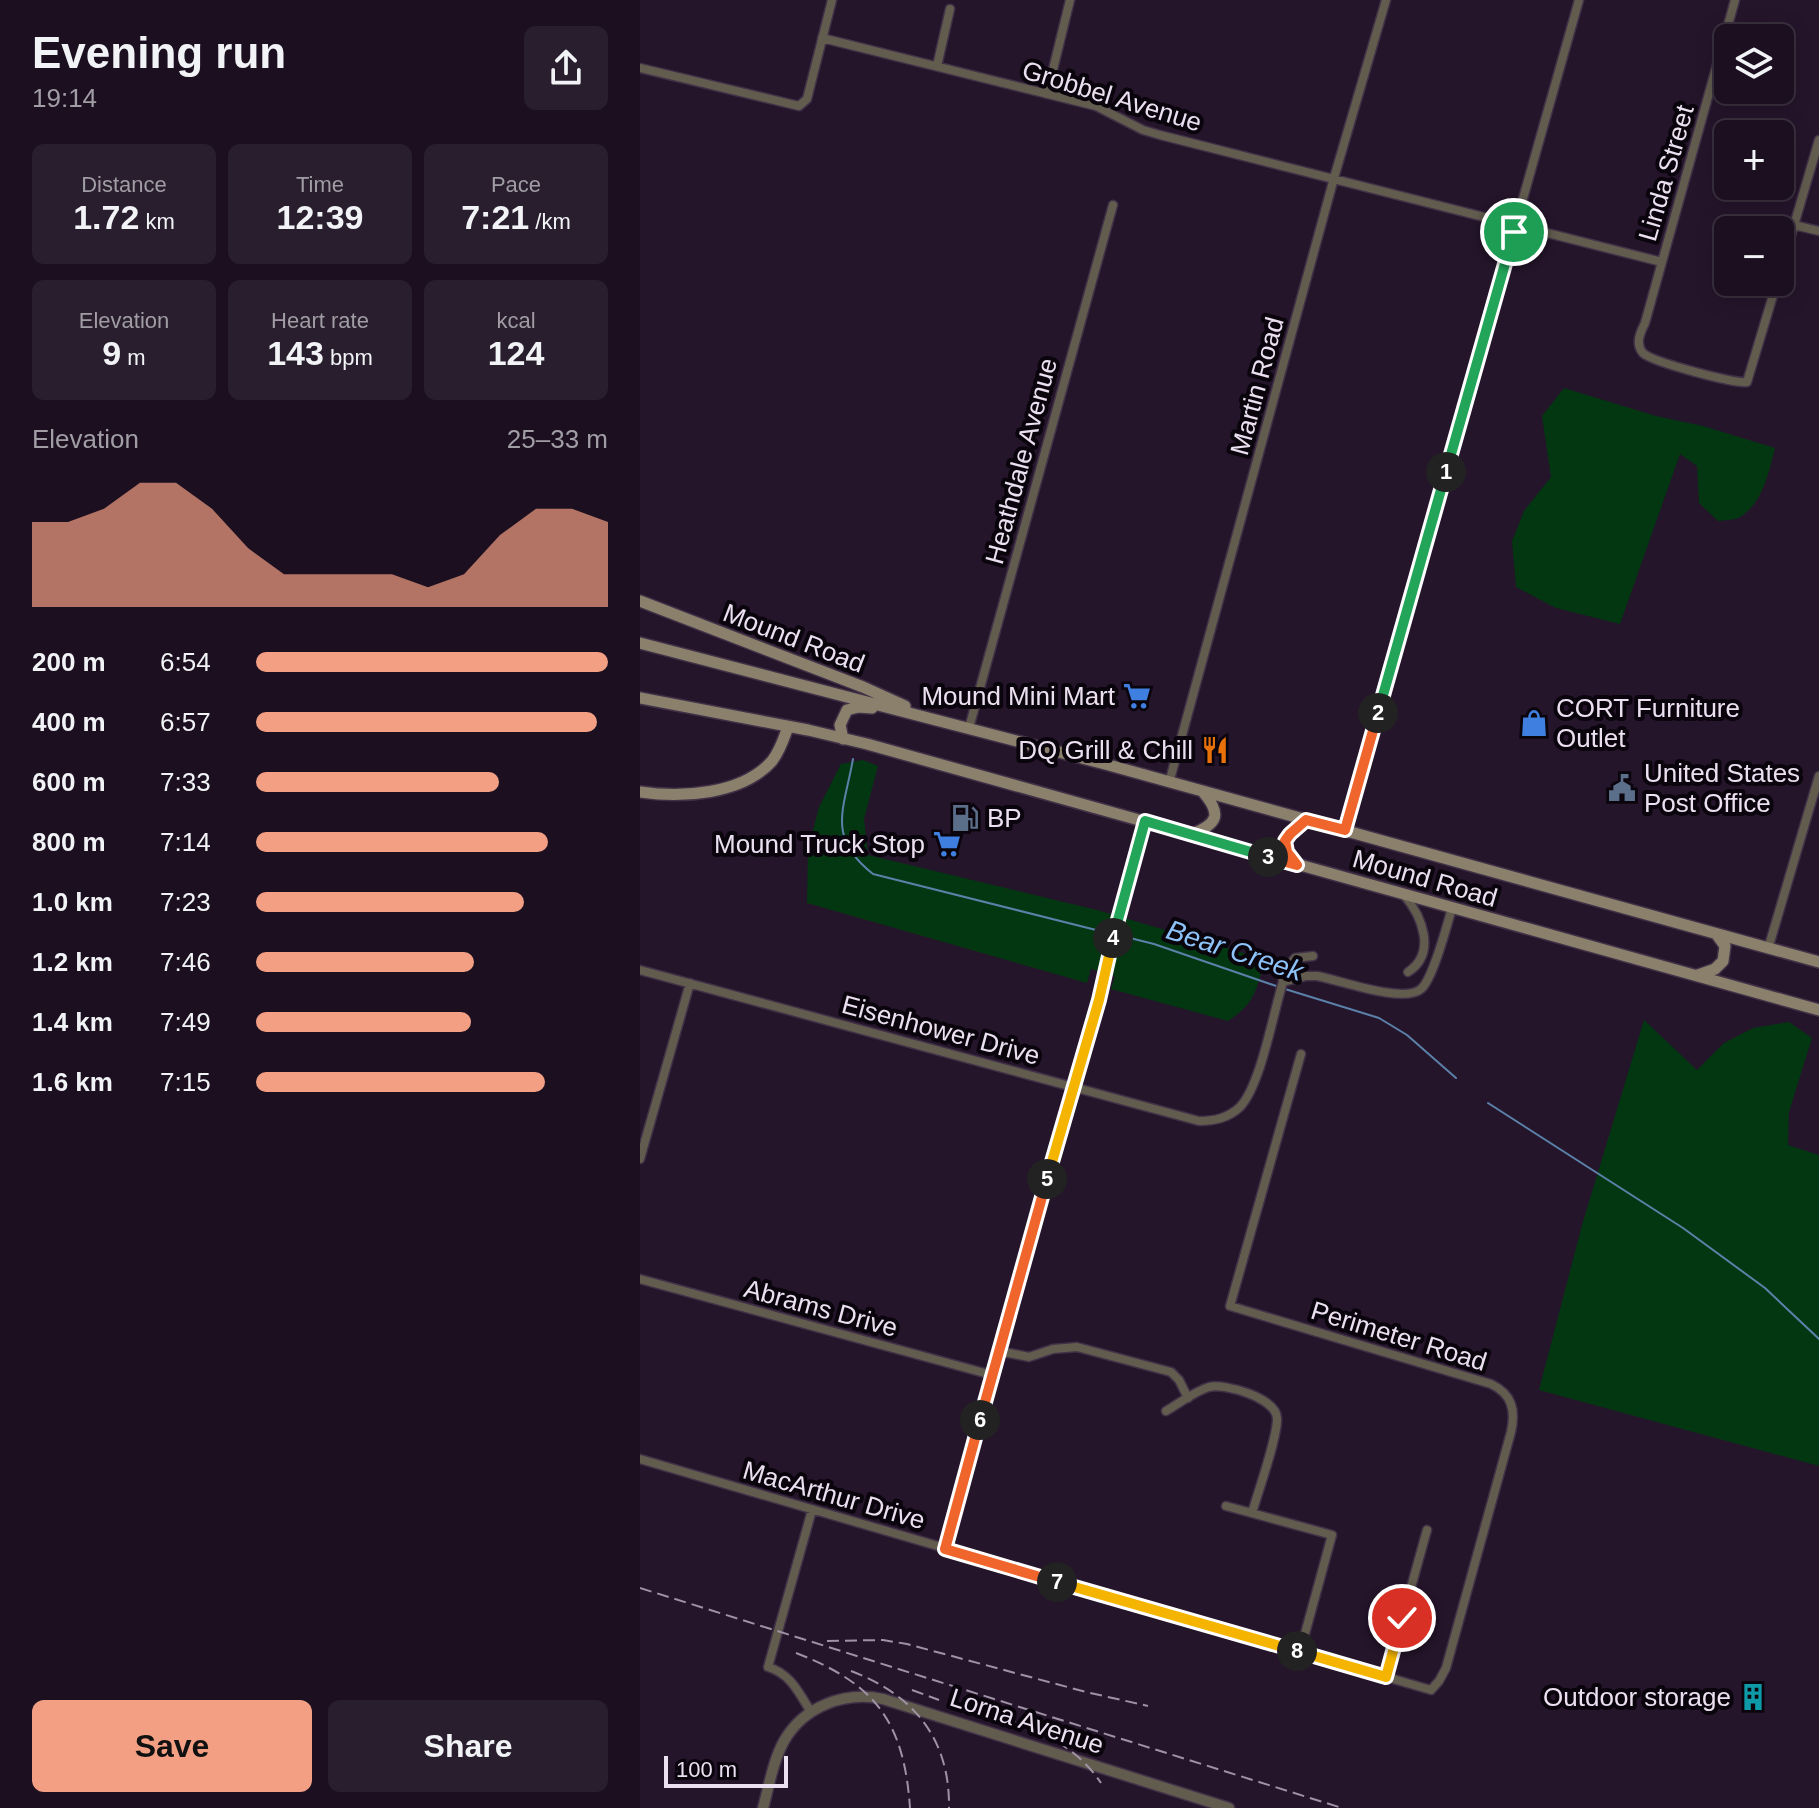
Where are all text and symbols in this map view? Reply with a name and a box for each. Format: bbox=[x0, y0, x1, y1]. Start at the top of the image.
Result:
map controls bbox=[1714, 24, 1794, 296]
button: layers bbox=[1714, 24, 1794, 104]
button: share bbox=[524, 26, 608, 110]
text: Evening run bbox=[32, 28, 286, 77]
street label: Grobbel Avenue bbox=[1019, 54, 1205, 138]
text: 19:14 bbox=[32, 83, 97, 113]
street label: Linda Street bbox=[1632, 101, 1700, 245]
button: + bbox=[1714, 120, 1794, 200]
text: Distance bbox=[81, 172, 167, 197]
text: Time bbox=[296, 172, 344, 197]
text: Pace bbox=[491, 172, 541, 197]
text: 1.72 bbox=[73, 198, 139, 236]
text: 12:39 bbox=[277, 198, 363, 236]
text: 7:21 bbox=[461, 198, 529, 236]
pin bbox=[1480, 198, 1548, 266]
text: km bbox=[139, 209, 175, 234]
text: /km bbox=[529, 209, 571, 234]
icon: arrive bbox=[1492, 210, 1536, 254]
button: − bbox=[1714, 216, 1794, 296]
text: Elevation bbox=[79, 308, 169, 333]
text: Heart rate bbox=[271, 308, 369, 333]
text: kcal bbox=[496, 308, 536, 333]
street label: Martin Road bbox=[1224, 314, 1290, 458]
text: 9 bbox=[102, 334, 121, 372]
text: 143 bbox=[267, 334, 324, 372]
text: 124 bbox=[488, 334, 544, 372]
text: m bbox=[121, 345, 146, 370]
text: bpm bbox=[324, 345, 373, 370]
street label: Heathdale Avenue bbox=[979, 355, 1063, 567]
text: Elevation bbox=[32, 424, 139, 454]
text: 25–33 m bbox=[507, 424, 608, 454]
pin: 1 bbox=[1426, 452, 1466, 492]
text: 1 bbox=[1440, 459, 1452, 484]
street label: Mound Road bbox=[719, 597, 869, 679]
text: 200 m bbox=[32, 647, 106, 677]
text: 6:54 bbox=[160, 647, 211, 677]
place label: Mound Mini Mart bbox=[921, 681, 1116, 711]
supermarket icon: Mound Mini Mart bbox=[1122, 681, 1152, 711]
pin: 2 bbox=[1358, 693, 1398, 733]
place label: CORT Furniture Outlet bbox=[1556, 693, 1740, 753]
text: 2 bbox=[1372, 700, 1384, 725]
text: 400 m bbox=[32, 707, 106, 737]
text: 6:57 bbox=[160, 707, 211, 737]
shop icon: CORT Furniture Outlet bbox=[1519, 708, 1549, 738]
place label: DQ Grill & Chill bbox=[1018, 735, 1193, 765]
restaurant icon: DQ Grill & Chill bbox=[1200, 735, 1230, 765]
place label: United States Post Office bbox=[1644, 758, 1800, 818]
text: 600 m bbox=[32, 767, 106, 797]
text: 7:33 bbox=[160, 767, 211, 797]
public building icon: United States Post Office bbox=[1607, 773, 1637, 803]
fuel station icon: BP bbox=[950, 803, 980, 833]
place label: BP bbox=[987, 803, 1022, 833]
text: 800 m bbox=[32, 827, 106, 857]
text: 7:14 bbox=[160, 827, 211, 857]
place label: Mound Truck Stop bbox=[714, 829, 925, 859]
supermarket icon: Mound Truck Stop bbox=[932, 829, 962, 859]
pin: 3 bbox=[1248, 837, 1288, 877]
street label: Mound Road bbox=[1349, 843, 1501, 913]
text: 3 bbox=[1262, 844, 1274, 869]
text: 1.0 km bbox=[32, 887, 113, 917]
text: 7:23 bbox=[160, 887, 211, 917]
water label: Bear Creek bbox=[1163, 914, 1309, 988]
pin: 4 bbox=[1093, 918, 1133, 958]
text: 4 bbox=[1107, 925, 1119, 950]
text: 1.2 km bbox=[32, 947, 113, 977]
text: 7:46 bbox=[160, 947, 211, 977]
street label: Eisenhower Drive bbox=[839, 989, 1043, 1071]
text: 1.4 km bbox=[32, 1007, 113, 1037]
text: 7:49 bbox=[160, 1007, 211, 1037]
text: 1.6 km bbox=[32, 1067, 113, 1097]
text: 7:15 bbox=[160, 1067, 211, 1097]
pin: 5 bbox=[1027, 1159, 1067, 1199]
text: 5 bbox=[1041, 1166, 1053, 1191]
street label: Abrams Drive bbox=[741, 1273, 901, 1343]
street label: Perimeter Road bbox=[1308, 1295, 1490, 1377]
pin: 6 bbox=[960, 1400, 1000, 1440]
text: 6 bbox=[974, 1407, 986, 1432]
street label: MacArthur Drive bbox=[740, 1455, 928, 1535]
pin: 7 bbox=[1037, 1562, 1077, 1602]
text: 7 bbox=[1051, 1569, 1063, 1594]
pin bbox=[1368, 1584, 1436, 1652]
icon: check bbox=[1380, 1596, 1424, 1640]
pin: 8 bbox=[1277, 1631, 1317, 1671]
text: 8 bbox=[1291, 1638, 1303, 1663]
street label: Lorna Avenue bbox=[946, 1682, 1108, 1760]
place label: Outdoor storage bbox=[1543, 1682, 1731, 1712]
building icon: Outdoor storage bbox=[1738, 1682, 1768, 1712]
button: Save bbox=[32, 1700, 312, 1792]
button: Share bbox=[328, 1700, 608, 1792]
scale bar bbox=[664, 1752, 788, 1788]
text: 100 m bbox=[676, 1757, 737, 1782]

